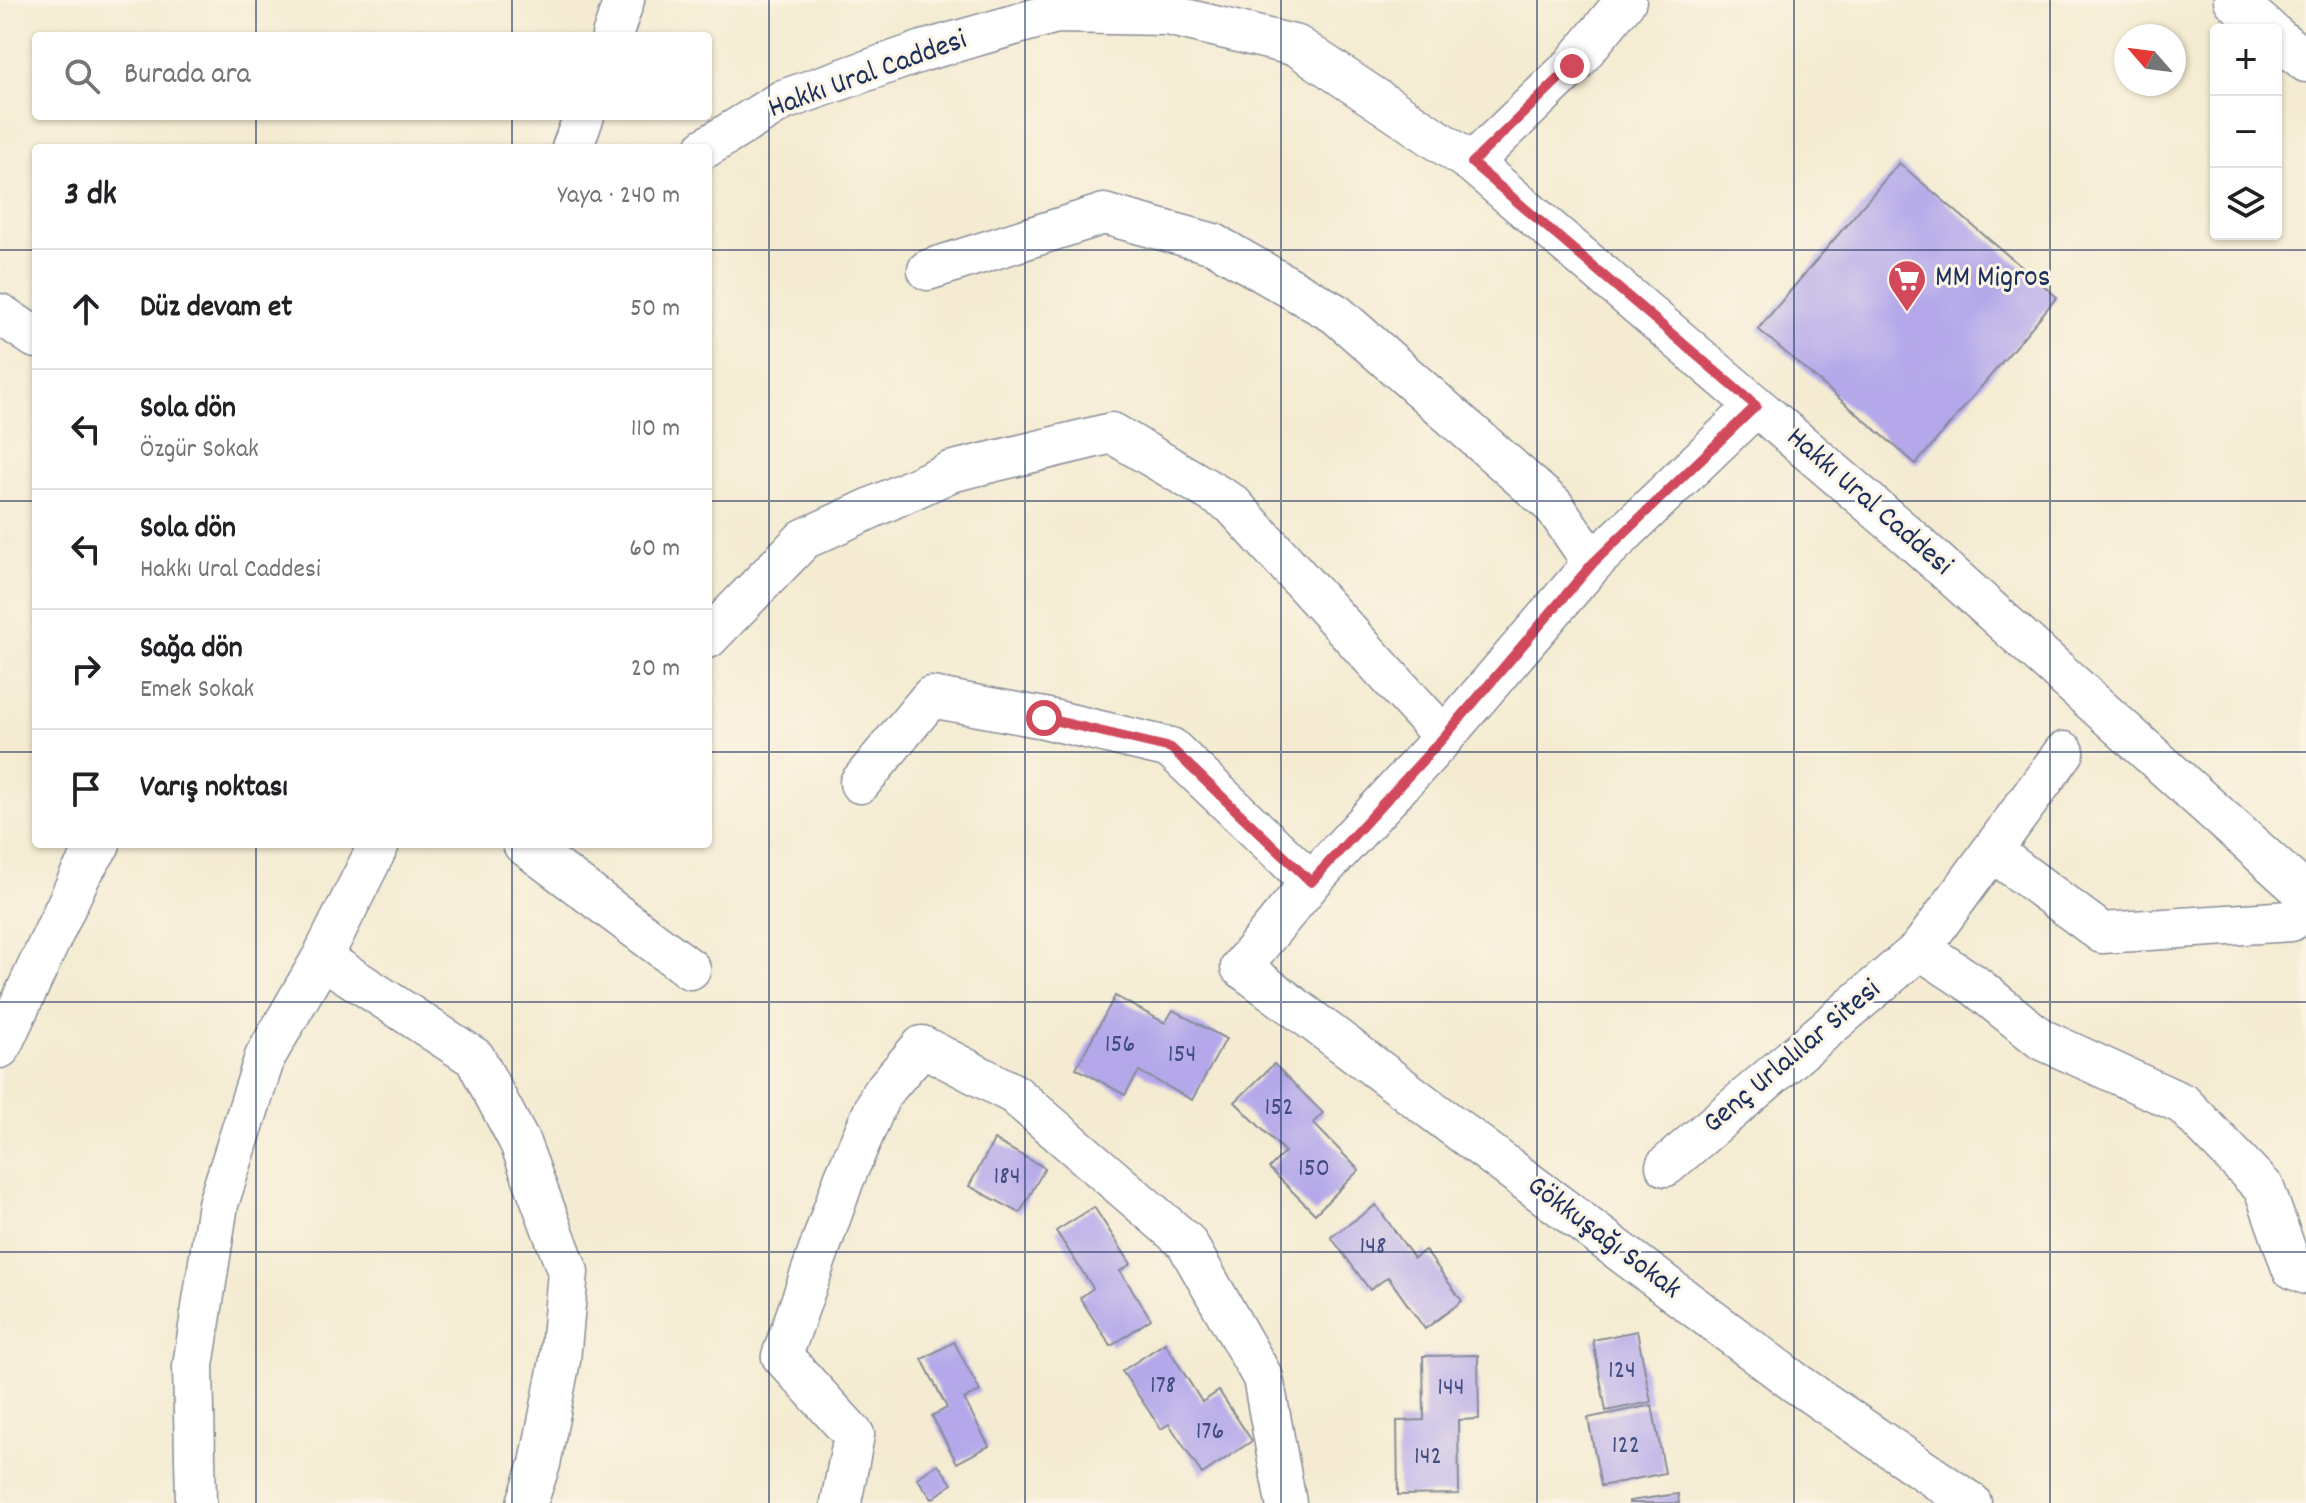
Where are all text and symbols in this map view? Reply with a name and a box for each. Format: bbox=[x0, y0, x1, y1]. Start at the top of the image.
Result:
street label: Hakkı Ural Caddesi bbox=[763, 20, 973, 132]
north arrow bbox=[2114, 24, 2186, 96]
map controls bbox=[2210, 24, 2282, 240]
button: + bbox=[2210, 24, 2282, 96]
search box bbox=[32, 32, 712, 120]
route end bbox=[1554, 48, 1590, 84]
icon: search bbox=[60, 54, 104, 98]
text: Burada ara bbox=[124, 55, 251, 98]
button: − bbox=[2210, 96, 2282, 168]
button: layers bbox=[2210, 168, 2282, 240]
text: 3 dk bbox=[64, 172, 117, 221]
text: Yaya · 240 m bbox=[558, 178, 680, 215]
supermarket icon: MM Migros bbox=[1886, 258, 1928, 313]
place label: MM Migros bbox=[1935, 258, 2050, 301]
icon: ahead bbox=[64, 287, 108, 331]
text: Düz devam et bbox=[140, 288, 292, 331]
text: 50 m bbox=[630, 291, 680, 328]
text: Sola dön bbox=[140, 389, 236, 432]
icon: left bbox=[64, 407, 108, 451]
text: 110 m bbox=[631, 411, 680, 448]
street label: Hakkı Ural Caddesi bbox=[1775, 418, 1961, 588]
text: Özgür Sokak bbox=[140, 432, 259, 469]
text: Sola dön bbox=[140, 509, 236, 552]
icon: left bbox=[64, 527, 108, 571]
text: 60 m bbox=[629, 531, 680, 568]
text: Hakkı Ural Caddesi bbox=[140, 552, 321, 589]
text: Sağa dön bbox=[140, 629, 243, 672]
icon: right bbox=[64, 647, 108, 691]
text: 20 m bbox=[631, 651, 680, 688]
text: Emek Sokak bbox=[140, 672, 254, 709]
route start bbox=[1026, 700, 1062, 736]
icon: arrive bbox=[64, 767, 108, 811]
text: Varış noktası bbox=[140, 768, 288, 811]
street label: Genç Urlalılar Sitesi bbox=[1695, 971, 1891, 1145]
house number: 156 bbox=[1105, 1027, 1135, 1064]
house number: 154 bbox=[1168, 1037, 1196, 1074]
house number: 152 bbox=[1264, 1090, 1294, 1127]
house number: 150 bbox=[1298, 1151, 1330, 1188]
house number: 184 bbox=[994, 1159, 1020, 1196]
street label: Gökkuşağı Sokak bbox=[1517, 1167, 1689, 1311]
house number: 148 bbox=[1360, 1229, 1386, 1266]
house number: 124 bbox=[1608, 1353, 1636, 1390]
house number: 178 bbox=[1150, 1368, 1176, 1405]
house number: 144 bbox=[1437, 1370, 1465, 1407]
house number: 176 bbox=[1196, 1414, 1224, 1451]
house number: 122 bbox=[1612, 1428, 1640, 1465]
house number: 142 bbox=[1414, 1439, 1442, 1476]

